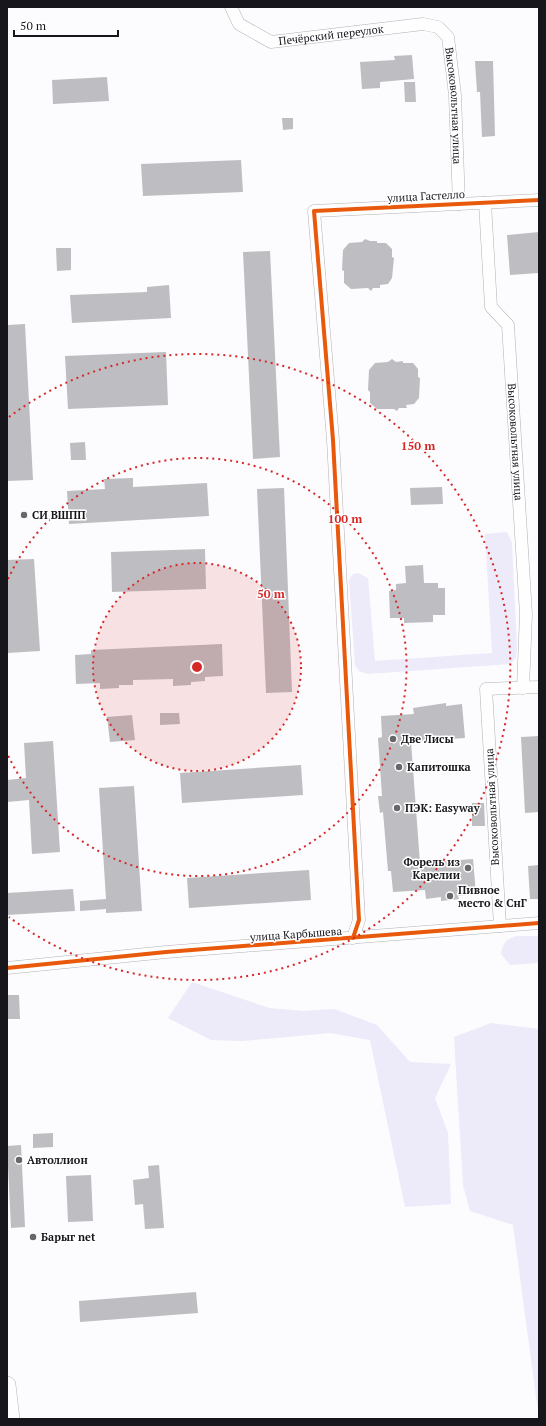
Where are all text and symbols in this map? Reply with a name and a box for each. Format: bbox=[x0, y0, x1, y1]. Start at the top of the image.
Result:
scale bar bbox=[14, 12, 118, 38]
text: 50 m bbox=[20, 18, 47, 33]
street label: Печёрский переулок bbox=[278, 22, 384, 48]
street label: Высоковольтная улица bbox=[442, 46, 465, 165]
street label: улица Гастелло bbox=[386, 187, 465, 205]
street label: Высоковольтная улица bbox=[505, 383, 526, 501]
text: 150 m bbox=[401, 438, 435, 453]
place label: СИ ВШПП bbox=[32, 508, 86, 522]
marker: СИ ВШПП bbox=[19, 510, 29, 520]
text: 100 m bbox=[328, 511, 362, 526]
text: 50 m bbox=[257, 586, 285, 601]
centre of rings bbox=[190, 660, 204, 674]
place label: Две Лисы bbox=[401, 732, 454, 746]
marker: Две Лисы bbox=[388, 734, 398, 744]
street label: Высоковольтная улица bbox=[482, 748, 502, 866]
place label: Капитошка bbox=[407, 760, 471, 774]
marker: Капитошка bbox=[394, 762, 404, 772]
place label: ПЭК: Easyway bbox=[405, 801, 480, 815]
marker: ПЭК: Easyway bbox=[392, 803, 402, 813]
place label: Форель из Карелии bbox=[403, 855, 461, 882]
marker: Форель из Карелии bbox=[463, 863, 473, 873]
place label: Пивное место & СнГ bbox=[458, 883, 527, 910]
marker: Пивное место & СнГ bbox=[445, 891, 455, 901]
street label: улица Карбышева bbox=[249, 924, 343, 944]
place label: Автоллион bbox=[27, 1153, 88, 1167]
marker: Автоллион bbox=[14, 1155, 24, 1165]
place label: Барыг net bbox=[41, 1230, 96, 1244]
marker: Барыг net bbox=[28, 1232, 38, 1242]

